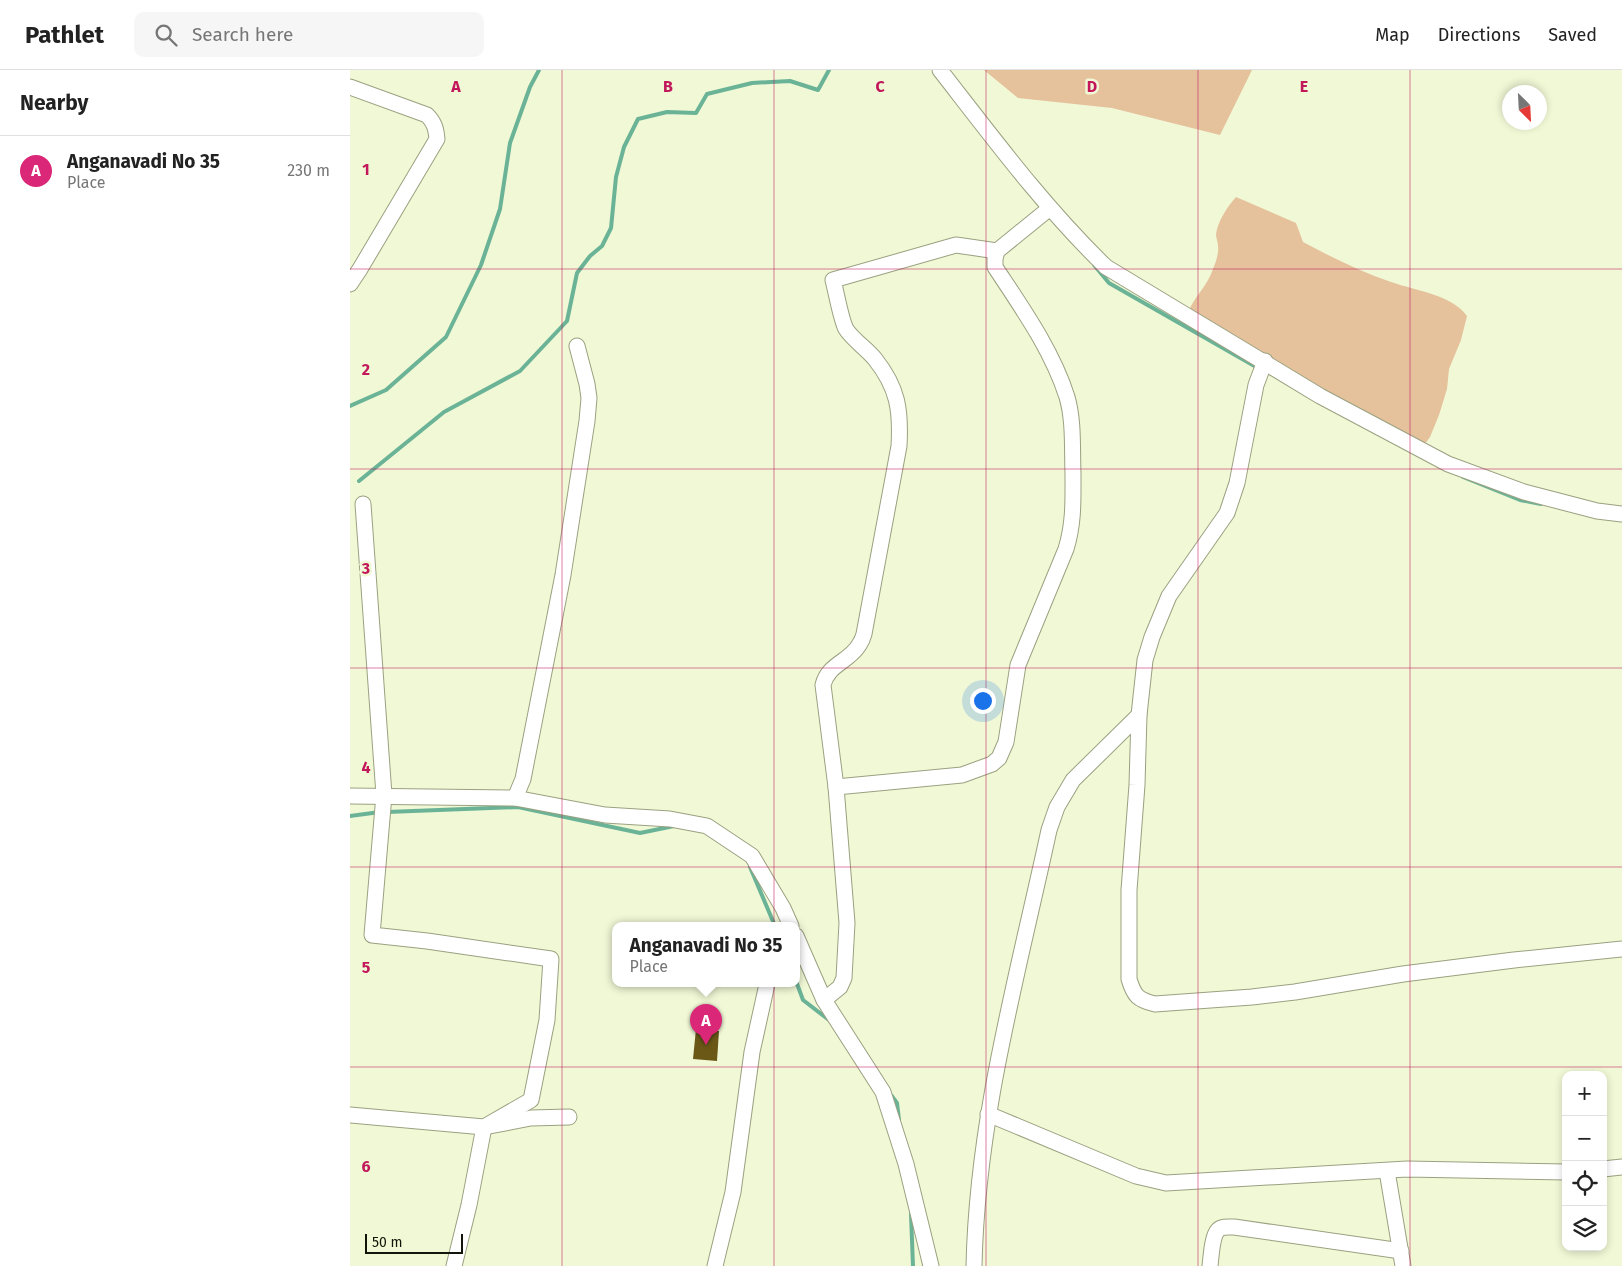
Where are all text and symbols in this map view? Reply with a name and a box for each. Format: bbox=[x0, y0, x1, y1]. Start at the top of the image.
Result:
search box bbox=[134, 12, 484, 57]
text: Pathlet bbox=[25, 21, 104, 49]
icon: search bbox=[152, 21, 180, 49]
text: Search here bbox=[192, 23, 293, 46]
text: Map bbox=[1375, 24, 1410, 46]
text: Directions bbox=[1438, 24, 1520, 46]
text: Saved bbox=[1548, 24, 1597, 46]
text: A bbox=[450, 77, 461, 96]
text: B bbox=[663, 77, 673, 96]
text: C bbox=[875, 77, 885, 96]
text: D bbox=[1087, 77, 1097, 96]
text: E bbox=[1300, 77, 1308, 96]
north arrow bbox=[1502, 85, 1547, 130]
text: Nearby bbox=[20, 90, 88, 116]
text: Anganavadi No 35 bbox=[67, 150, 220, 173]
text: 1 bbox=[362, 160, 370, 179]
text: A bbox=[31, 161, 41, 180]
text: 230 m bbox=[287, 161, 330, 180]
text: Place bbox=[67, 173, 106, 192]
text: 2 bbox=[362, 360, 370, 379]
text: 3 bbox=[361, 559, 370, 578]
your location bbox=[970, 688, 996, 714]
text: 4 bbox=[361, 758, 371, 777]
popup bbox=[612, 922, 800, 987]
text: Anganavadi No 35 bbox=[630, 934, 782, 957]
text: Place bbox=[630, 957, 668, 976]
text: 5 bbox=[362, 958, 371, 977]
pin: A bbox=[690, 1004, 722, 1045]
map controls bbox=[1562, 1071, 1607, 1251]
button: + bbox=[1562, 1071, 1607, 1116]
button: − bbox=[1562, 1116, 1607, 1161]
text: 6 bbox=[361, 1157, 371, 1176]
button: locate bbox=[1562, 1161, 1607, 1206]
button: layers bbox=[1562, 1206, 1607, 1251]
scale bar bbox=[365, 1231, 462, 1254]
text: 50 m bbox=[372, 1234, 403, 1251]

